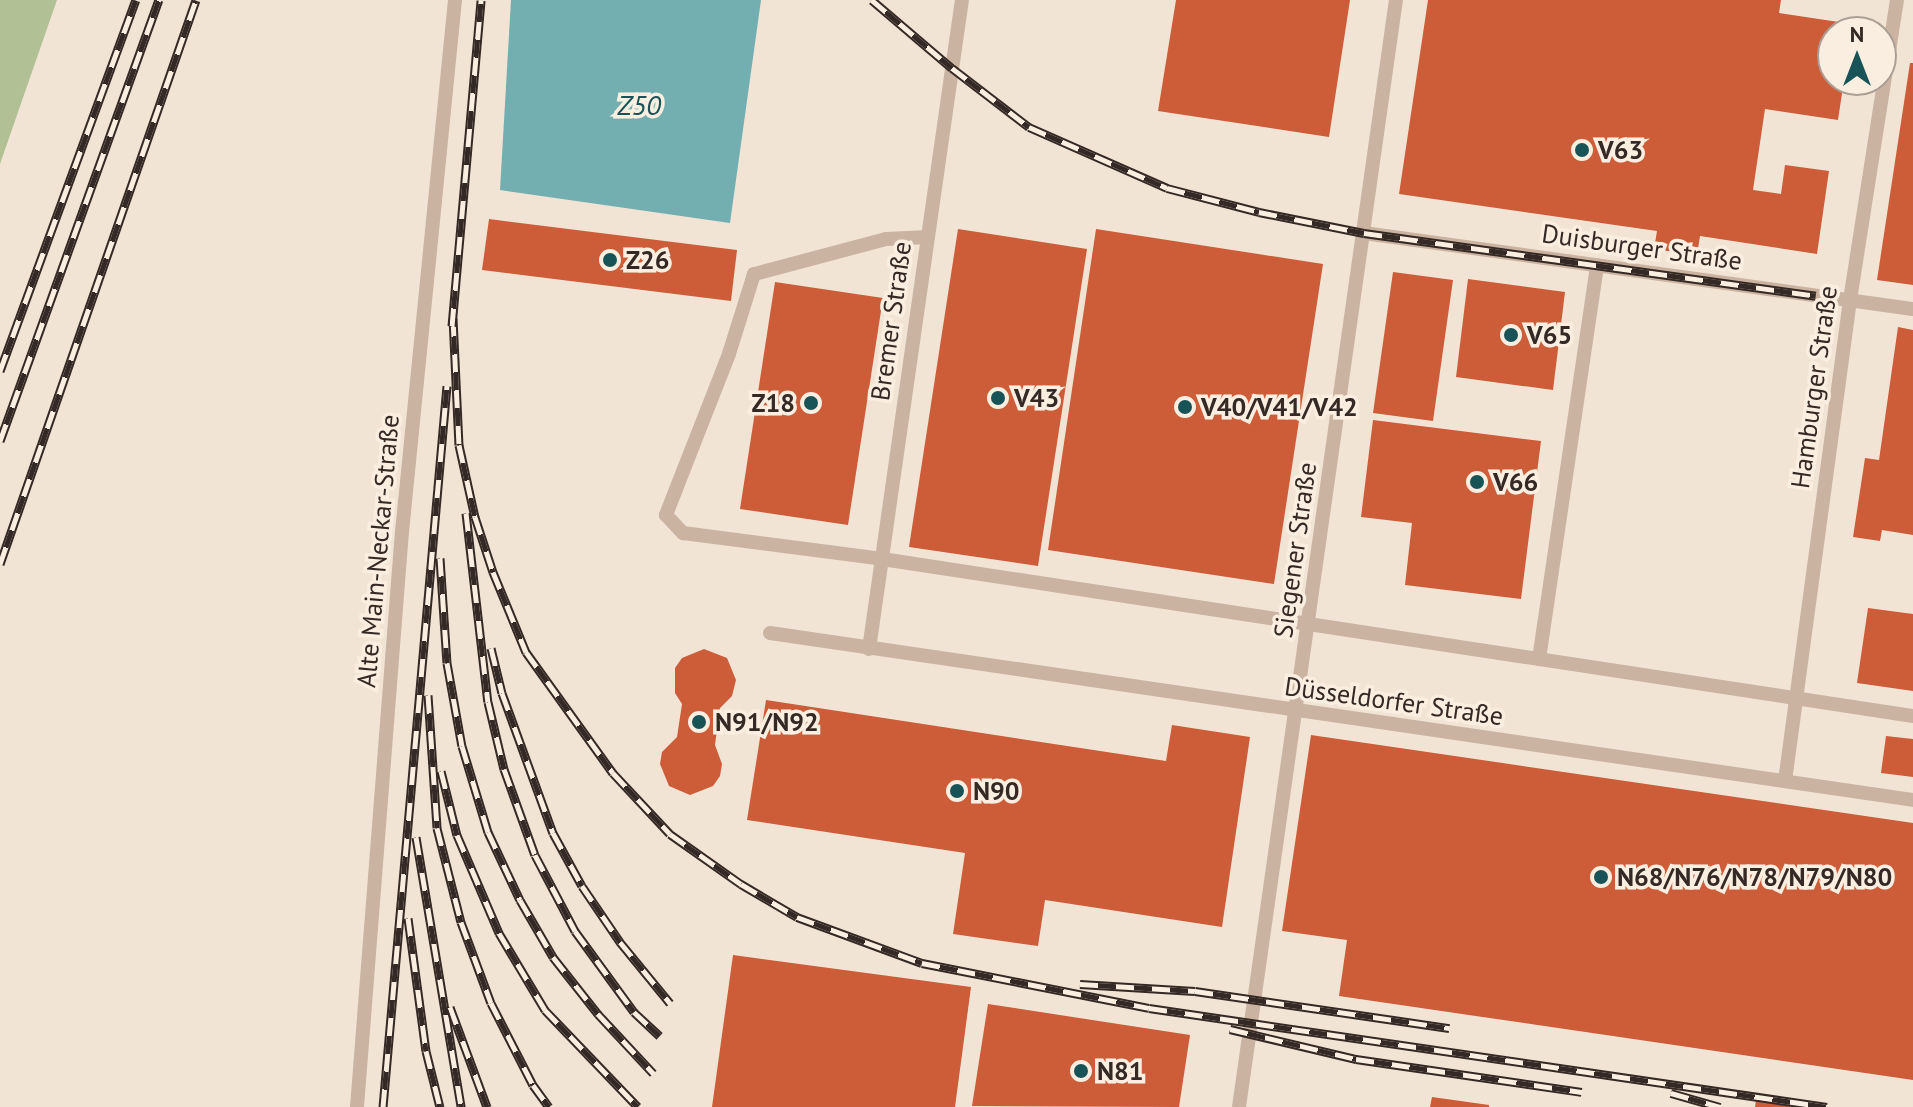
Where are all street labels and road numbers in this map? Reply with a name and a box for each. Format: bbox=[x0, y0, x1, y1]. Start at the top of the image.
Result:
street label: Duisburger Straße bbox=[1540, 218, 1744, 276]
street label: Bremer Straße bbox=[864, 239, 918, 403]
street label: Hamburger Straße bbox=[1784, 284, 1844, 490]
street label: Alte Main-Neckar-Straße bbox=[351, 413, 405, 689]
street label: Siegener Straße bbox=[1267, 460, 1323, 640]
street label: Düsseldorfer Straße bbox=[1283, 670, 1505, 732]

